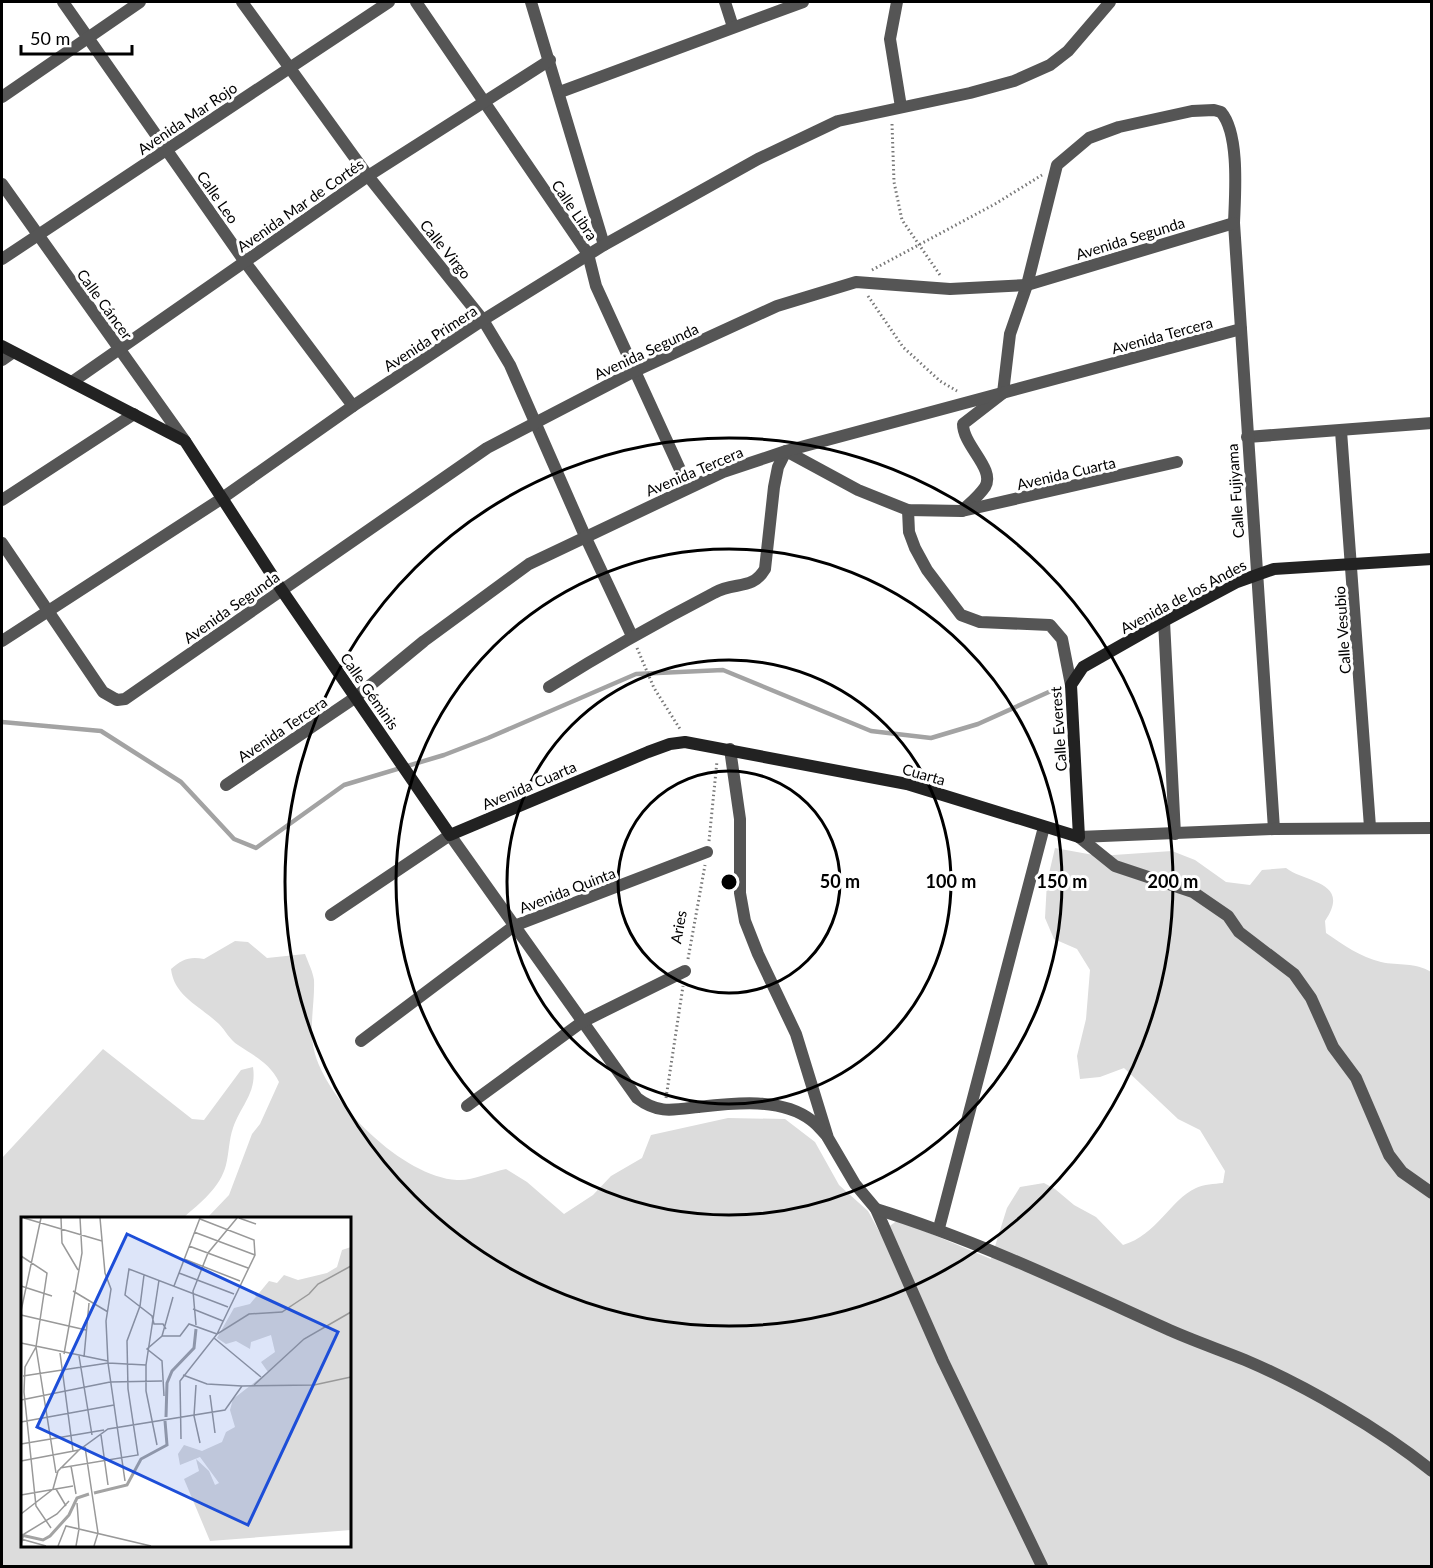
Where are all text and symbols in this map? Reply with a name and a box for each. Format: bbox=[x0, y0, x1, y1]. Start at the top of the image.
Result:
scale bar bbox=[21, 18, 132, 56]
text: 50 m bbox=[30, 27, 70, 49]
street label: Avenida Mar Rojo bbox=[134, 78, 240, 158]
street label: Avenida Mar de Cortés bbox=[233, 154, 367, 256]
street label: Calle Leo bbox=[193, 167, 243, 227]
street label: Calle Libra bbox=[548, 176, 602, 244]
street label: Avenida Segunda bbox=[1073, 213, 1187, 263]
street label: Calle Virgo bbox=[417, 216, 475, 282]
street label: Calle Cáncer bbox=[73, 265, 137, 343]
street label: Avenida Primera bbox=[380, 301, 480, 375]
street label: Avenida Tercera bbox=[1109, 313, 1215, 357]
street label: Avenida Segunda bbox=[591, 319, 701, 383]
street label: Avenida Tercera bbox=[643, 442, 745, 500]
street label: Calle Fujiyama bbox=[1223, 443, 1247, 539]
street label: Avenida Cuarta bbox=[1015, 453, 1117, 493]
street label: Avenida de los Andes bbox=[1117, 555, 1249, 637]
street label: Avenida Segunda bbox=[180, 567, 282, 647]
street label: Calle Vesubio bbox=[1330, 585, 1354, 675]
street label: Calle Géminis bbox=[337, 649, 403, 733]
street label: Calle Everest bbox=[1046, 685, 1070, 772]
street label: Avenida Tercera bbox=[234, 692, 330, 766]
street label: Avenida Cuarta bbox=[479, 757, 579, 813]
street label: Cuarta bbox=[900, 759, 948, 789]
street label: Avenida Quinta bbox=[516, 863, 618, 917]
text: 50 m bbox=[820, 870, 860, 892]
text: 100 m bbox=[926, 870, 976, 892]
text: 150 m bbox=[1037, 870, 1087, 892]
text: 200 m bbox=[1148, 870, 1198, 892]
centre of rings bbox=[719, 872, 739, 892]
street label: Aries bbox=[666, 909, 690, 945]
inset map bbox=[21, 1217, 351, 1547]

